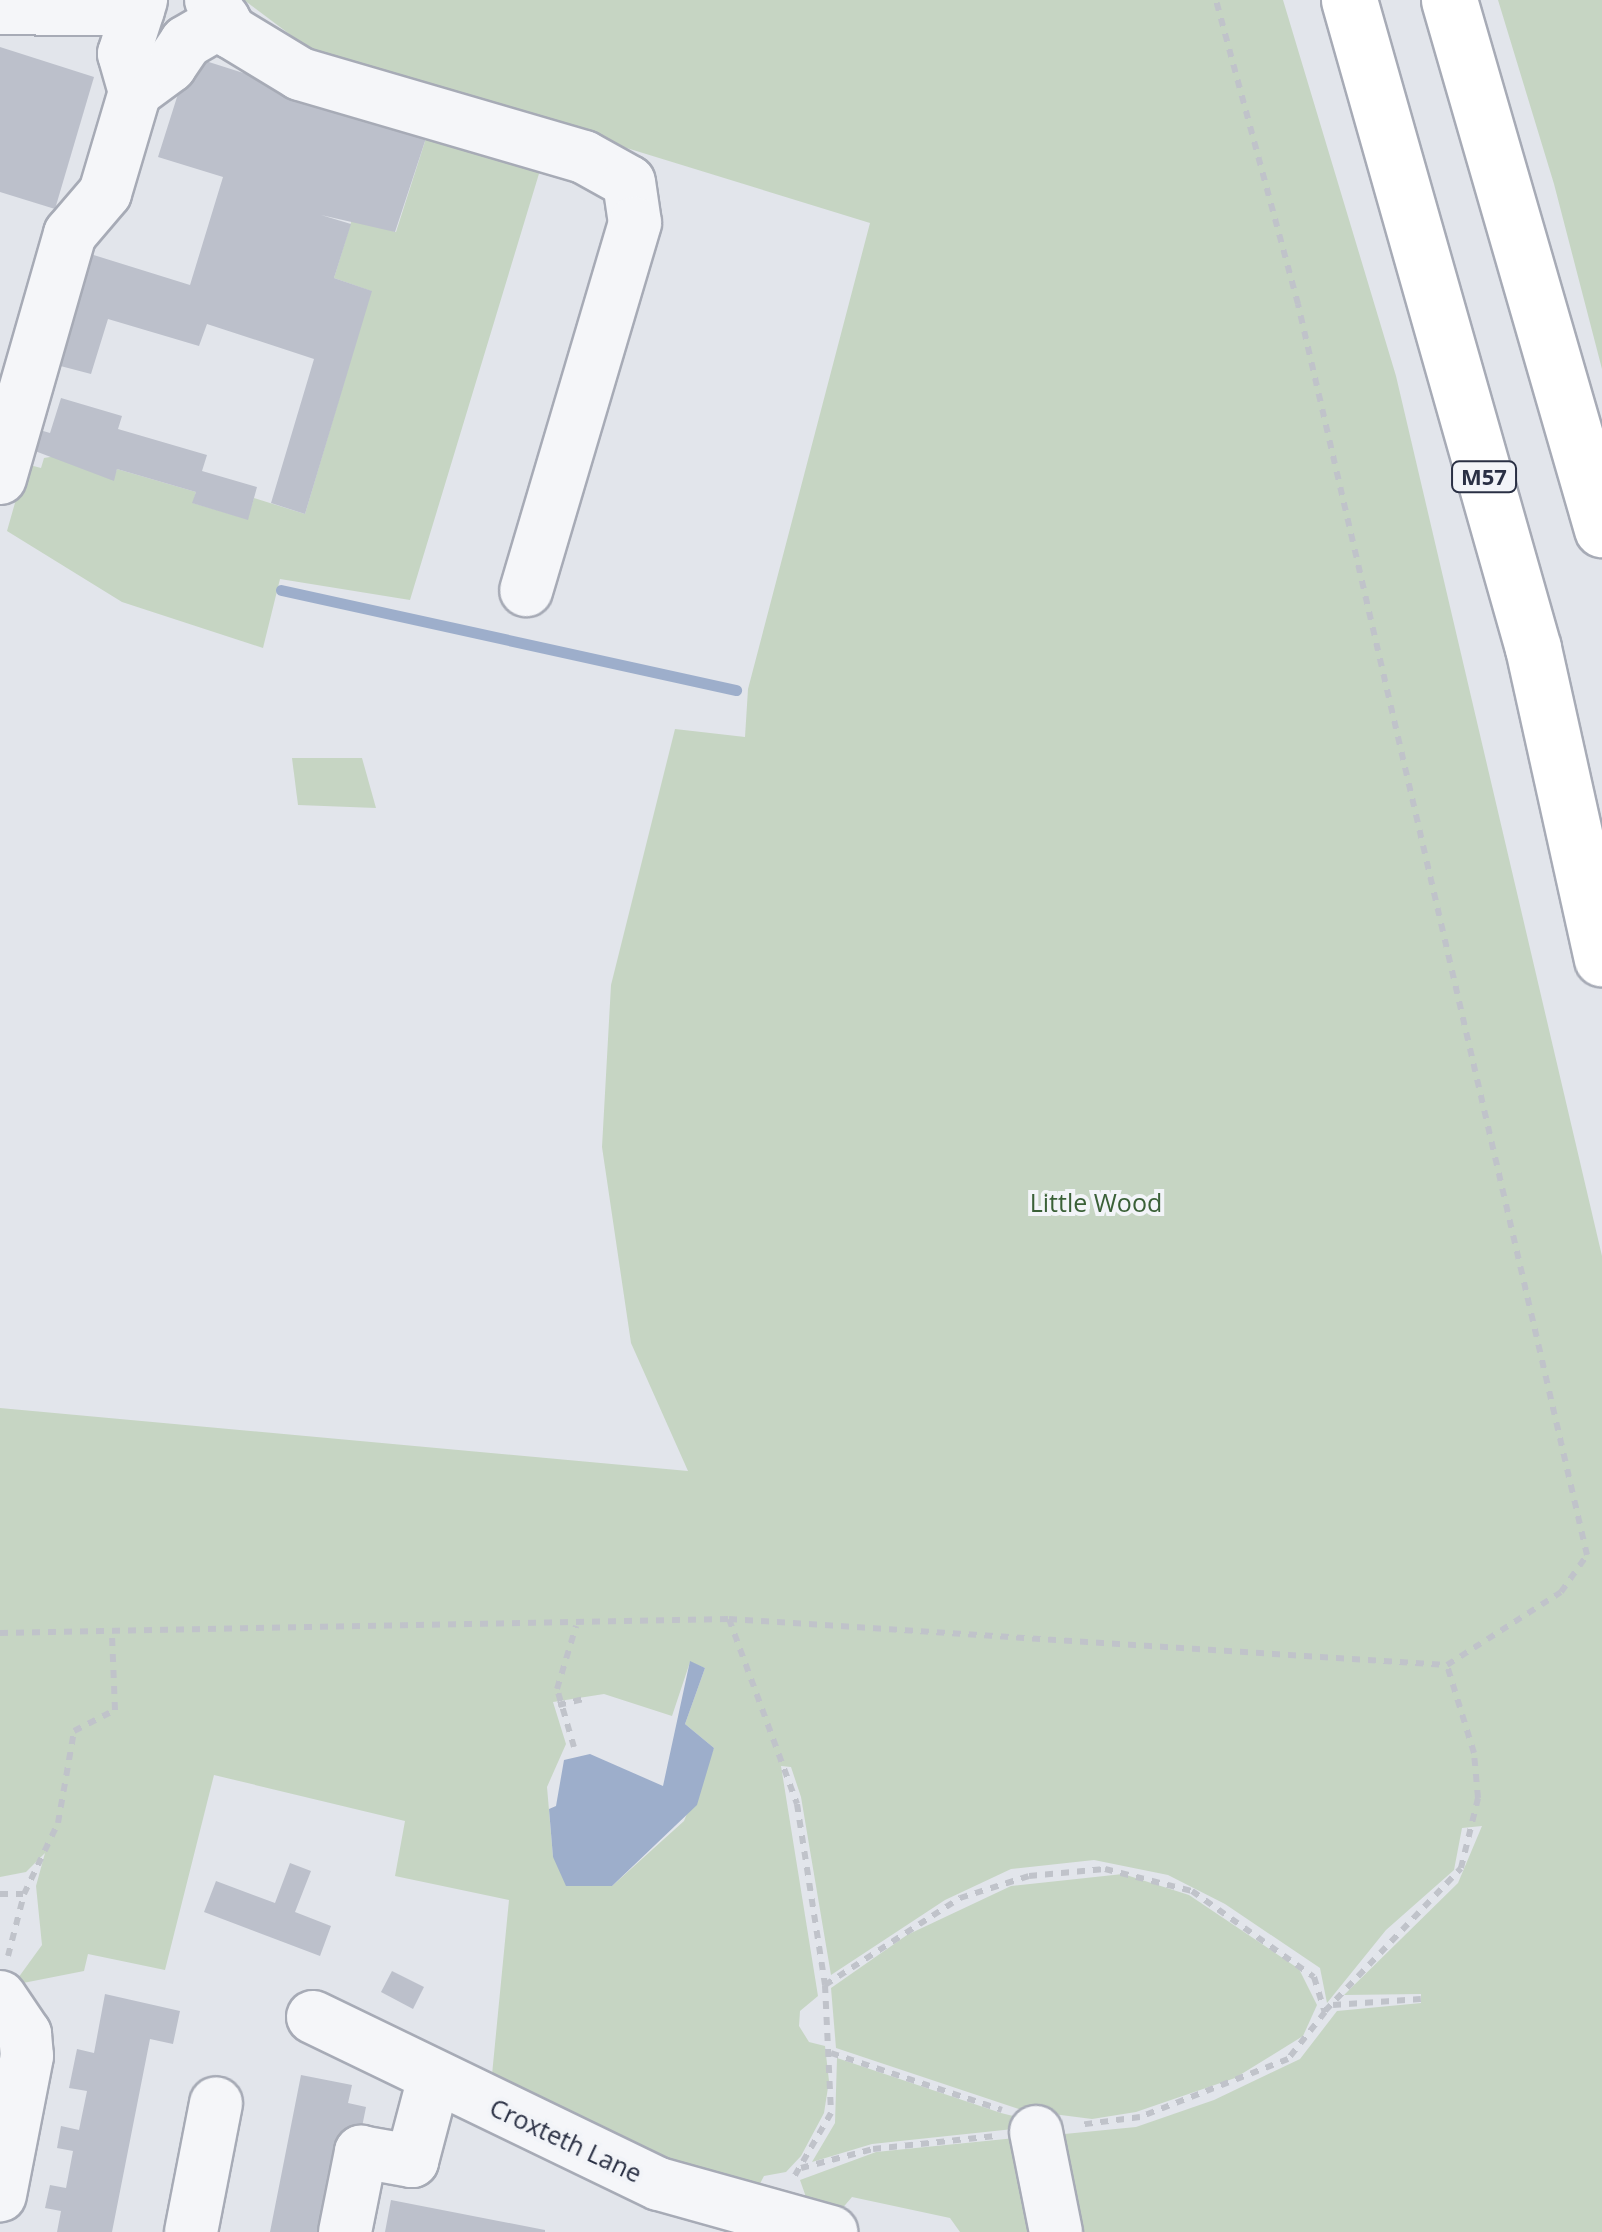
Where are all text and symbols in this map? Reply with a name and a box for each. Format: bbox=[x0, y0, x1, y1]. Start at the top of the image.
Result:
road number: M57 bbox=[1449, 460, 1519, 494]
park label: Little Wood bbox=[1030, 1187, 1162, 1217]
street label: Croxteth Lane bbox=[485, 2092, 647, 2188]

